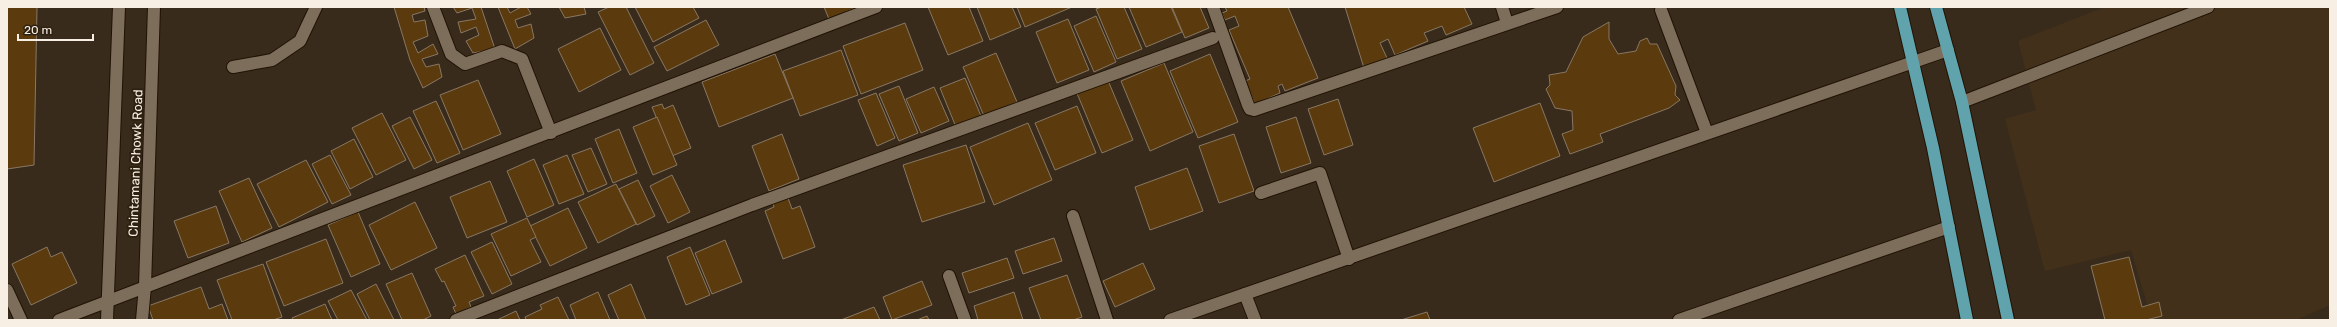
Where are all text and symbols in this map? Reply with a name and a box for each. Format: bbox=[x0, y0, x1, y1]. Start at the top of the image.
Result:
scale bar bbox=[18, 16, 93, 42]
text: 20 m bbox=[24, 23, 52, 37]
street label: Chintamani Chowk Road bbox=[125, 89, 146, 237]

